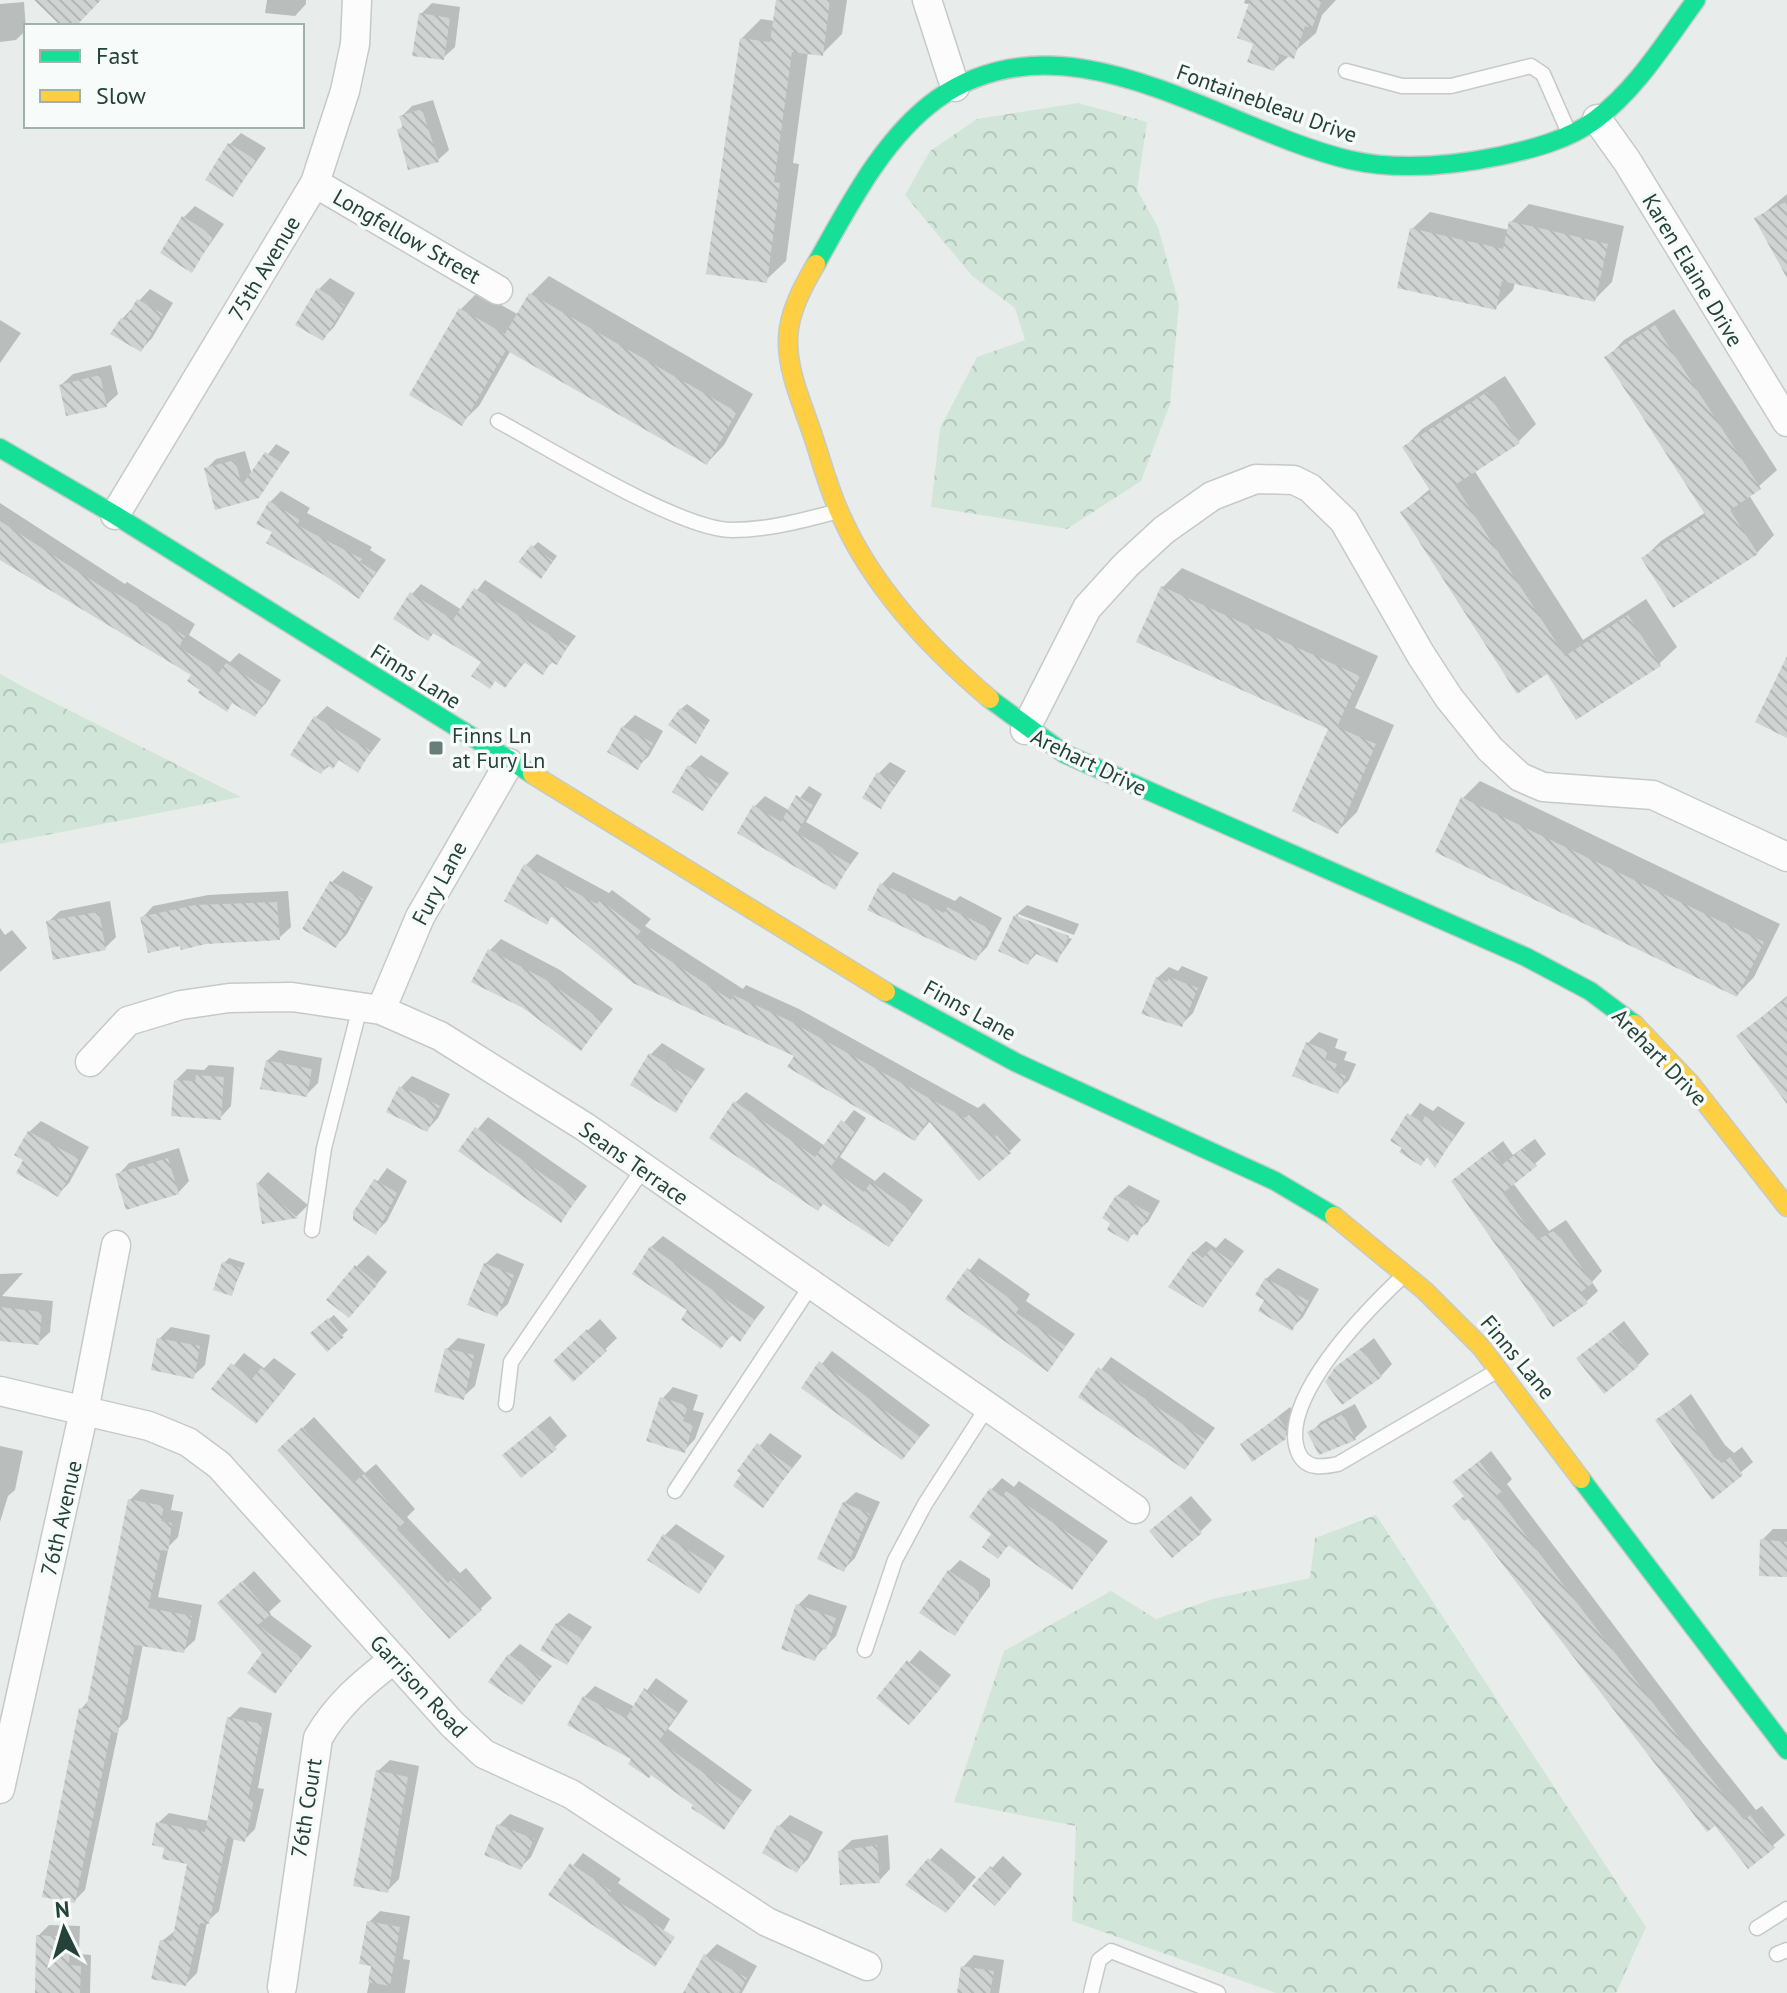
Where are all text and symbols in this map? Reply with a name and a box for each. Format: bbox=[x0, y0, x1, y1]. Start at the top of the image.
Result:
legend bbox=[24, 24, 304, 128]
text: Fast bbox=[96, 40, 139, 71]
street label: Fontainebleau Drive bbox=[1173, 57, 1361, 149]
text: Slow bbox=[96, 80, 146, 111]
street label: Longfellow Street bbox=[328, 182, 486, 290]
street label: Karen Elaine Drive bbox=[1636, 188, 1750, 352]
street label: 75th Avenue bbox=[222, 210, 306, 326]
street label: Finns Lane bbox=[366, 637, 466, 715]
place label: Finns Ln at Fury Ln bbox=[452, 721, 545, 774]
street label: Arehart Drive bbox=[1027, 722, 1151, 802]
marker: Finns Ln at Fury Ln bbox=[427, 739, 445, 757]
street label: Fury Lane bbox=[405, 836, 473, 930]
street label: Finns Lane bbox=[919, 973, 1021, 1047]
street label: Arehart Drive bbox=[1606, 1002, 1714, 1112]
street label: Seans Terrace bbox=[574, 1115, 694, 1211]
street label: Finns Lane bbox=[1475, 1309, 1561, 1405]
street label: 76th Avenue bbox=[34, 1458, 88, 1578]
street label: Garrison Road bbox=[364, 1629, 474, 1743]
street label: 76th Court bbox=[284, 1756, 328, 1860]
north arrow bbox=[24, 1889, 104, 1969]
text: N bbox=[54, 1894, 71, 1924]

